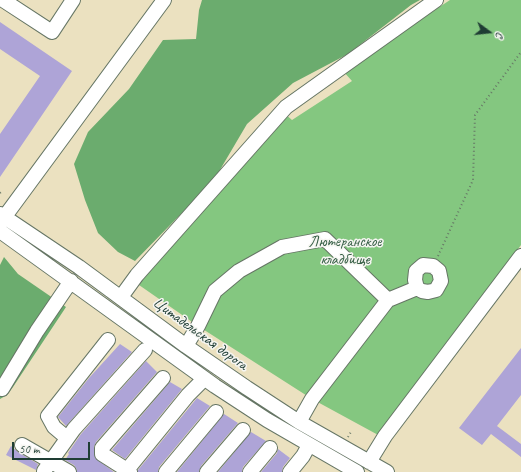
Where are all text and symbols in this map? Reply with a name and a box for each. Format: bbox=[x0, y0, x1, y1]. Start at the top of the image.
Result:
north arrow bbox=[469, 12, 509, 52]
text: С bbox=[493, 31, 508, 40]
park label: Лютеранское кладбище bbox=[308, 232, 382, 270]
street label: Цитадельская дорога bbox=[149, 293, 251, 375]
scale bar bbox=[14, 434, 92, 460]
text: 50 m bbox=[19, 441, 39, 457]

